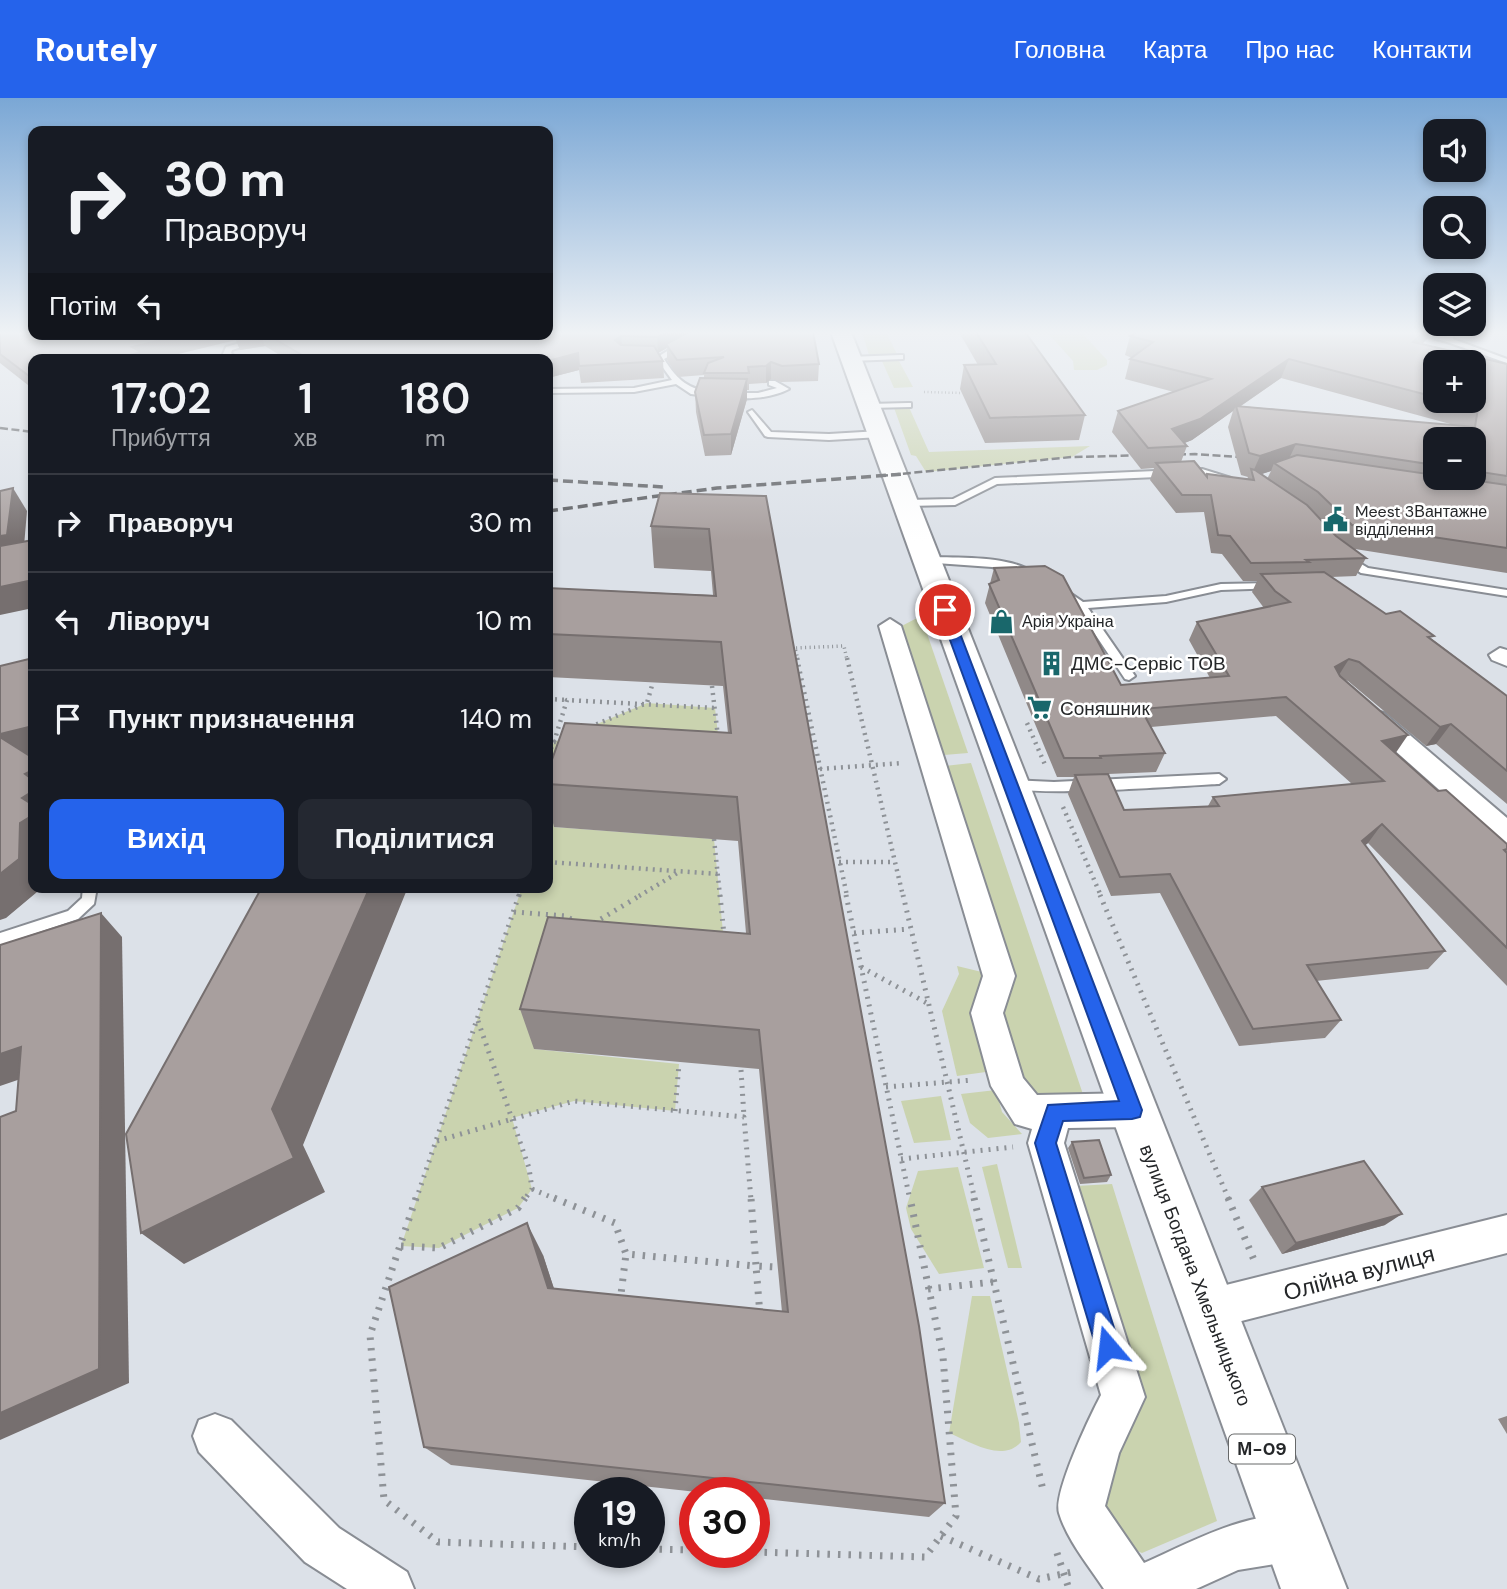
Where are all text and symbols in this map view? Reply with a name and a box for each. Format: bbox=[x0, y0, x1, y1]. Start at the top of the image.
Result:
text: Routely bbox=[35, 28, 158, 71]
text: Головна bbox=[1014, 34, 1105, 65]
text: Карта bbox=[1143, 34, 1207, 65]
text: Про нас bbox=[1245, 34, 1334, 65]
text: Контакти bbox=[1372, 34, 1472, 65]
map controls bbox=[1423, 119, 1486, 490]
button: sound bbox=[1423, 119, 1486, 182]
text: 30 m bbox=[164, 147, 286, 211]
icon: right bbox=[49, 154, 140, 245]
button: search bbox=[1423, 196, 1486, 259]
text: Праворуч bbox=[164, 209, 307, 251]
button: layers bbox=[1423, 273, 1486, 336]
icon: left bbox=[131, 287, 169, 325]
text: Потім bbox=[49, 289, 117, 323]
button: + bbox=[1423, 350, 1486, 413]
text: 17:02 bbox=[111, 371, 211, 426]
text: 1 bbox=[298, 371, 313, 426]
text: 180 bbox=[400, 371, 470, 426]
text: Прибуття bbox=[111, 423, 211, 453]
text: хв bbox=[294, 423, 317, 453]
text: m bbox=[425, 423, 445, 453]
button: − bbox=[1423, 427, 1486, 490]
place label: Meest 3Вантажне відділення bbox=[1355, 501, 1487, 540]
icon: right bbox=[49, 504, 87, 542]
text: Праворуч bbox=[108, 506, 234, 540]
text: 30 m bbox=[469, 506, 532, 540]
public building icon: Meest 3Вантажне відділення bbox=[1321, 506, 1349, 534]
pin bbox=[915, 580, 975, 640]
icon: arrive bbox=[926, 591, 964, 629]
icon: left bbox=[49, 602, 87, 640]
text: Ліворуч bbox=[108, 604, 210, 638]
text: 10 m bbox=[476, 604, 532, 638]
shop icon: Арія Украіна bbox=[988, 607, 1016, 635]
place label: Арія Украіна bbox=[1022, 611, 1114, 632]
building icon: ДМС-Сервіс ТОВ bbox=[1037, 649, 1065, 677]
place label: ДМС-Сервіс ТОВ bbox=[1071, 651, 1226, 676]
supermarket icon: Соняшник bbox=[1026, 694, 1054, 722]
place label: Соняшник bbox=[1060, 696, 1150, 721]
icon: arrive bbox=[49, 700, 87, 738]
text: Пункт призначення bbox=[108, 702, 355, 736]
text: 140 m bbox=[460, 702, 532, 736]
button: Вихід bbox=[49, 799, 284, 879]
button: Поділитися bbox=[298, 799, 532, 879]
street label: вулиця Богдана Хмельницького bbox=[1134, 1141, 1257, 1410]
street label: Олійна вулиця bbox=[1280, 1238, 1438, 1308]
position arrow bbox=[1071, 1310, 1145, 1384]
road number: М-09 bbox=[1229, 1434, 1295, 1464]
speed limit sign: 30 bbox=[679, 1477, 770, 1568]
text: 19 bbox=[602, 1490, 637, 1536]
text: km/h bbox=[598, 1528, 641, 1552]

